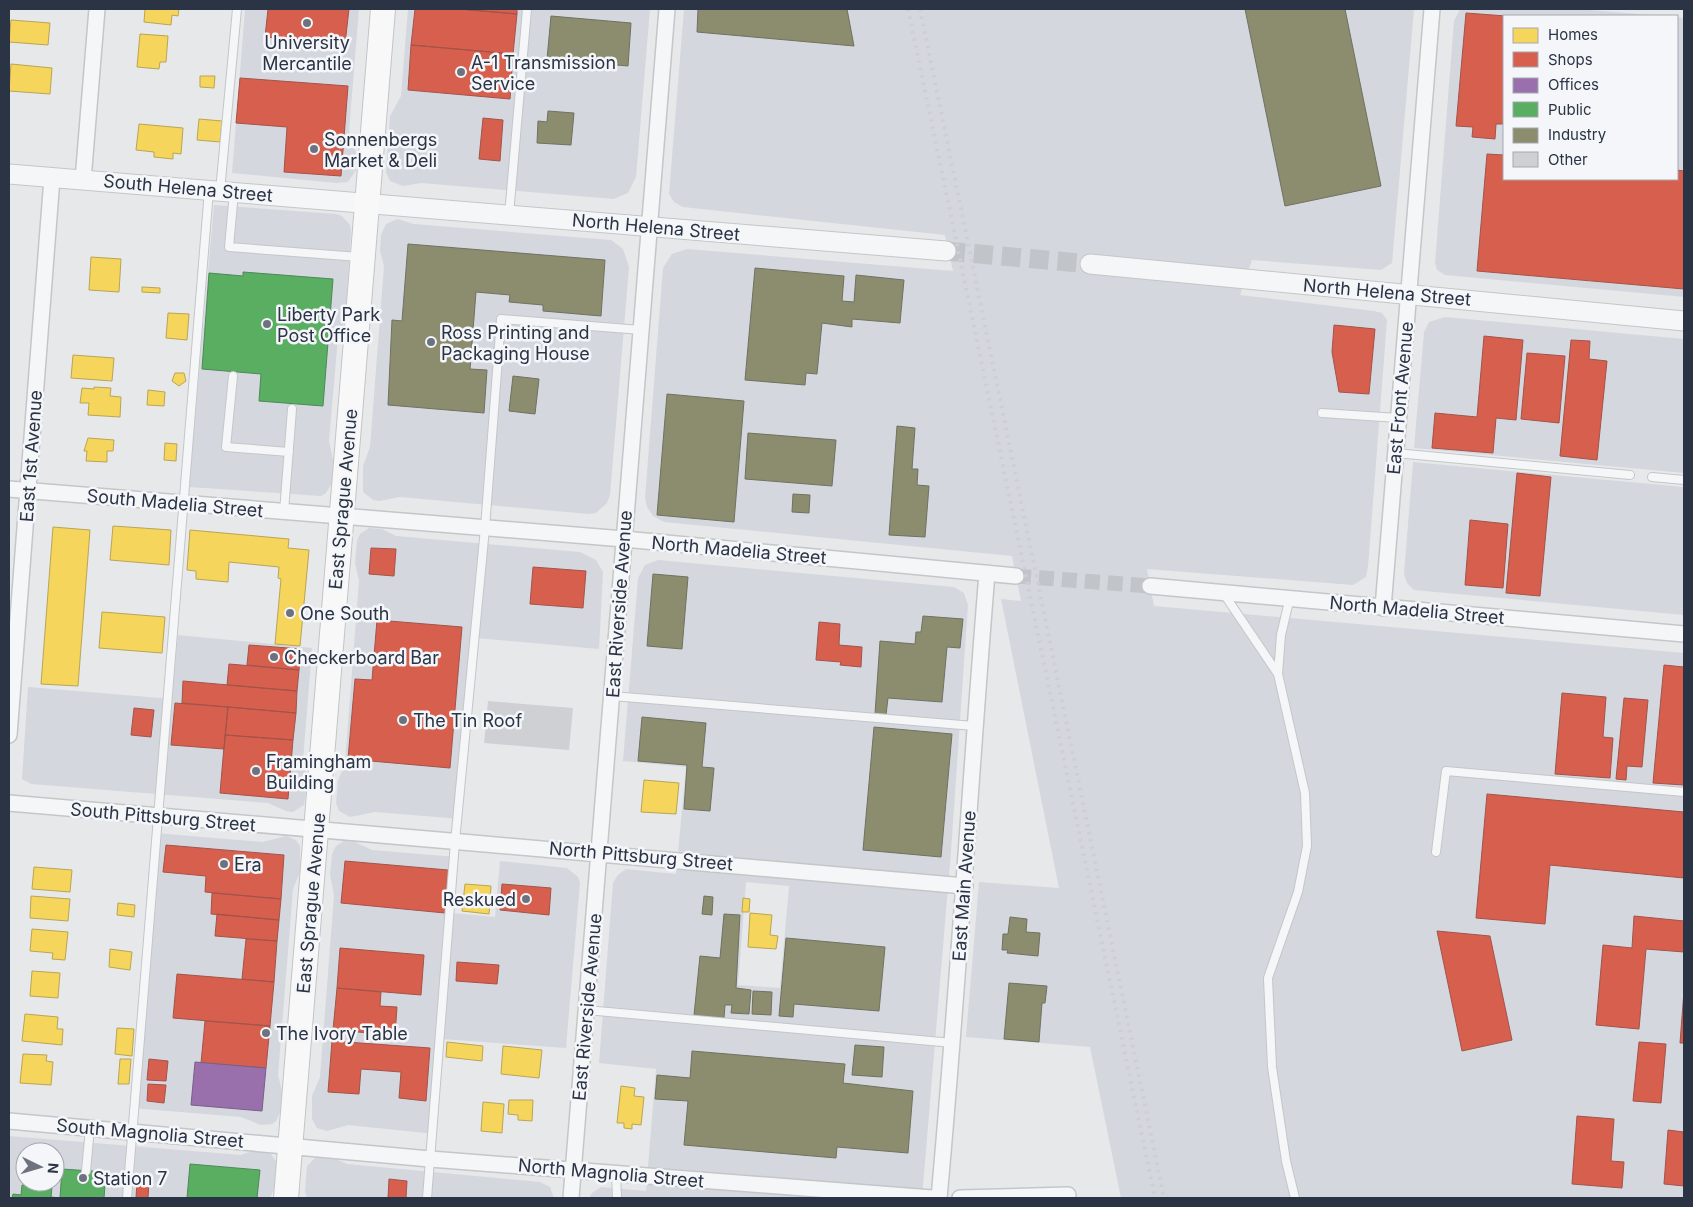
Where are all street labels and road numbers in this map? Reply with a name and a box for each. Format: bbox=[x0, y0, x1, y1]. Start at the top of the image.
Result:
street label: South Helena Street bbox=[102, 170, 274, 206]
street label: North Helena Street bbox=[571, 209, 741, 245]
street label: North Helena Street bbox=[1302, 274, 1472, 310]
street label: East Front Avenue bbox=[1383, 321, 1417, 475]
street label: East 1st Avenue bbox=[16, 389, 46, 523]
street label: East Sprague Avenue bbox=[325, 408, 361, 590]
street label: South Madelia Street bbox=[86, 485, 264, 521]
street label: East Riverside Avenue bbox=[602, 509, 636, 699]
street label: North Madelia Street bbox=[651, 532, 827, 568]
street label: North Madelia Street bbox=[1329, 592, 1505, 628]
street label: South Pittsburg Street bbox=[69, 798, 257, 836]
street label: East Main Avenue bbox=[948, 810, 980, 962]
street label: East Sprague Avenue bbox=[293, 812, 329, 994]
street label: North Pittsburg Street bbox=[548, 837, 734, 875]
street label: East Riverside Avenue bbox=[568, 912, 606, 1102]
street label: South Magnolia Street bbox=[55, 1114, 245, 1152]
street label: North Magnolia Street bbox=[517, 1154, 705, 1192]

